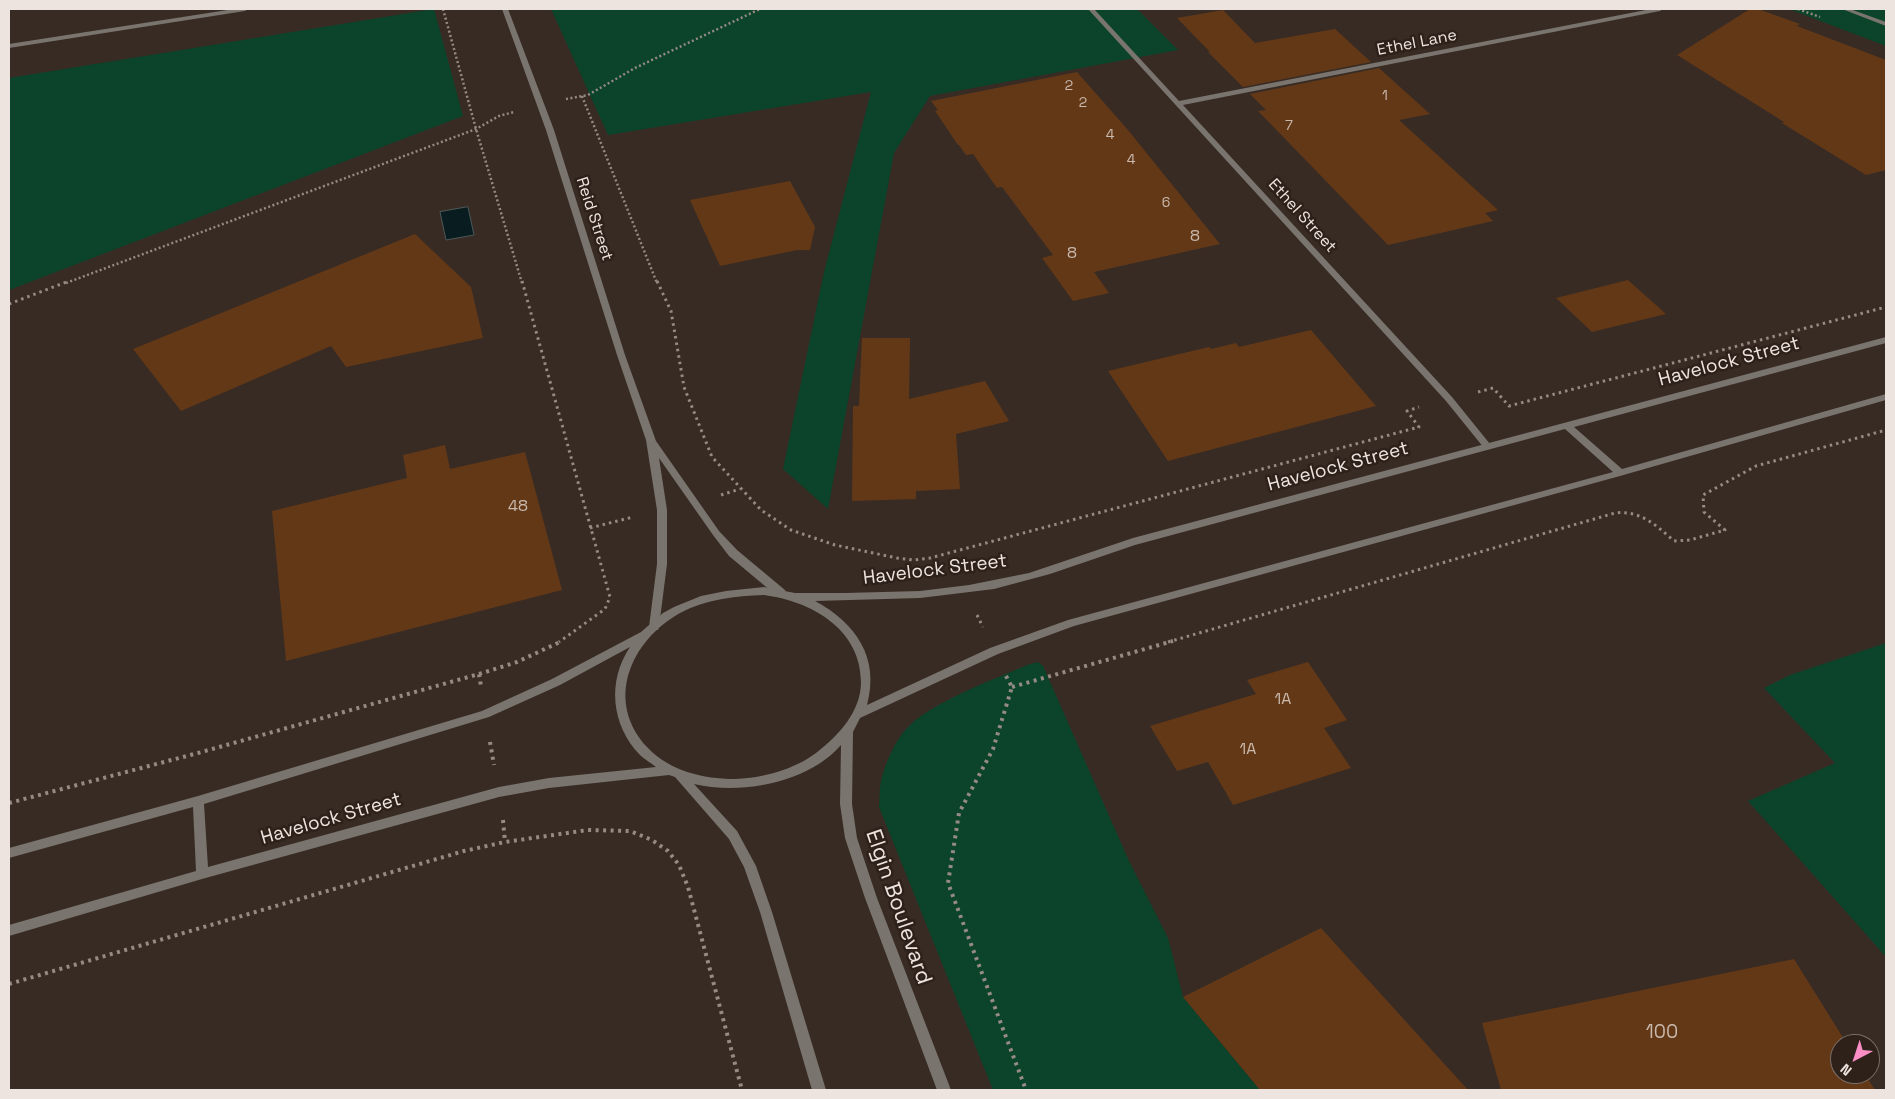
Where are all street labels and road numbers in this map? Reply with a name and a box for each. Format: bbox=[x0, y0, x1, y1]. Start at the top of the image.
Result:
street label: Ethel Lane bbox=[1375, 26, 1459, 60]
street label: Reid Street bbox=[571, 175, 617, 263]
street label: Ethel Street bbox=[1264, 175, 1340, 257]
street label: Havelock Street bbox=[1656, 332, 1802, 392]
street label: Havelock Street bbox=[1265, 437, 1411, 497]
street label: Havelock Street bbox=[862, 550, 1008, 590]
street label: Havelock Street bbox=[258, 788, 404, 850]
street label: Elgin Boulevard bbox=[859, 826, 937, 988]

